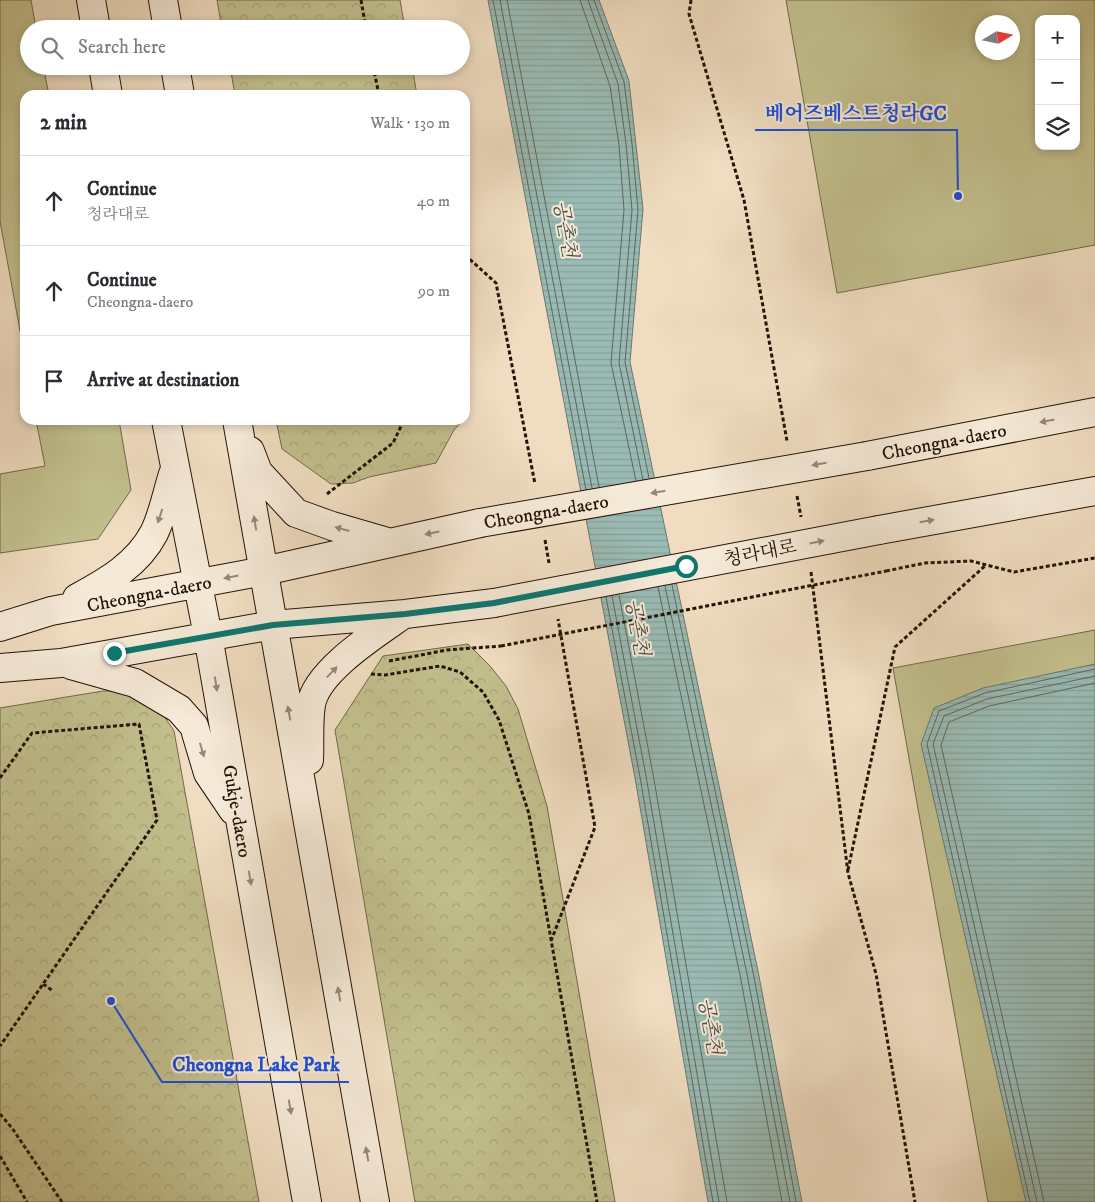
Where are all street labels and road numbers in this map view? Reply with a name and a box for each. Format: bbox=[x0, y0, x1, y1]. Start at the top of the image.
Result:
street label: Cheongna-daero bbox=[880, 419, 1008, 466]
street label: Cheongna-daero bbox=[482, 490, 610, 535]
street label: 청라대로 bbox=[722, 535, 799, 572]
street label: Cheongna-daero bbox=[85, 571, 213, 618]
street label: Gukje-daero bbox=[217, 763, 256, 859]

